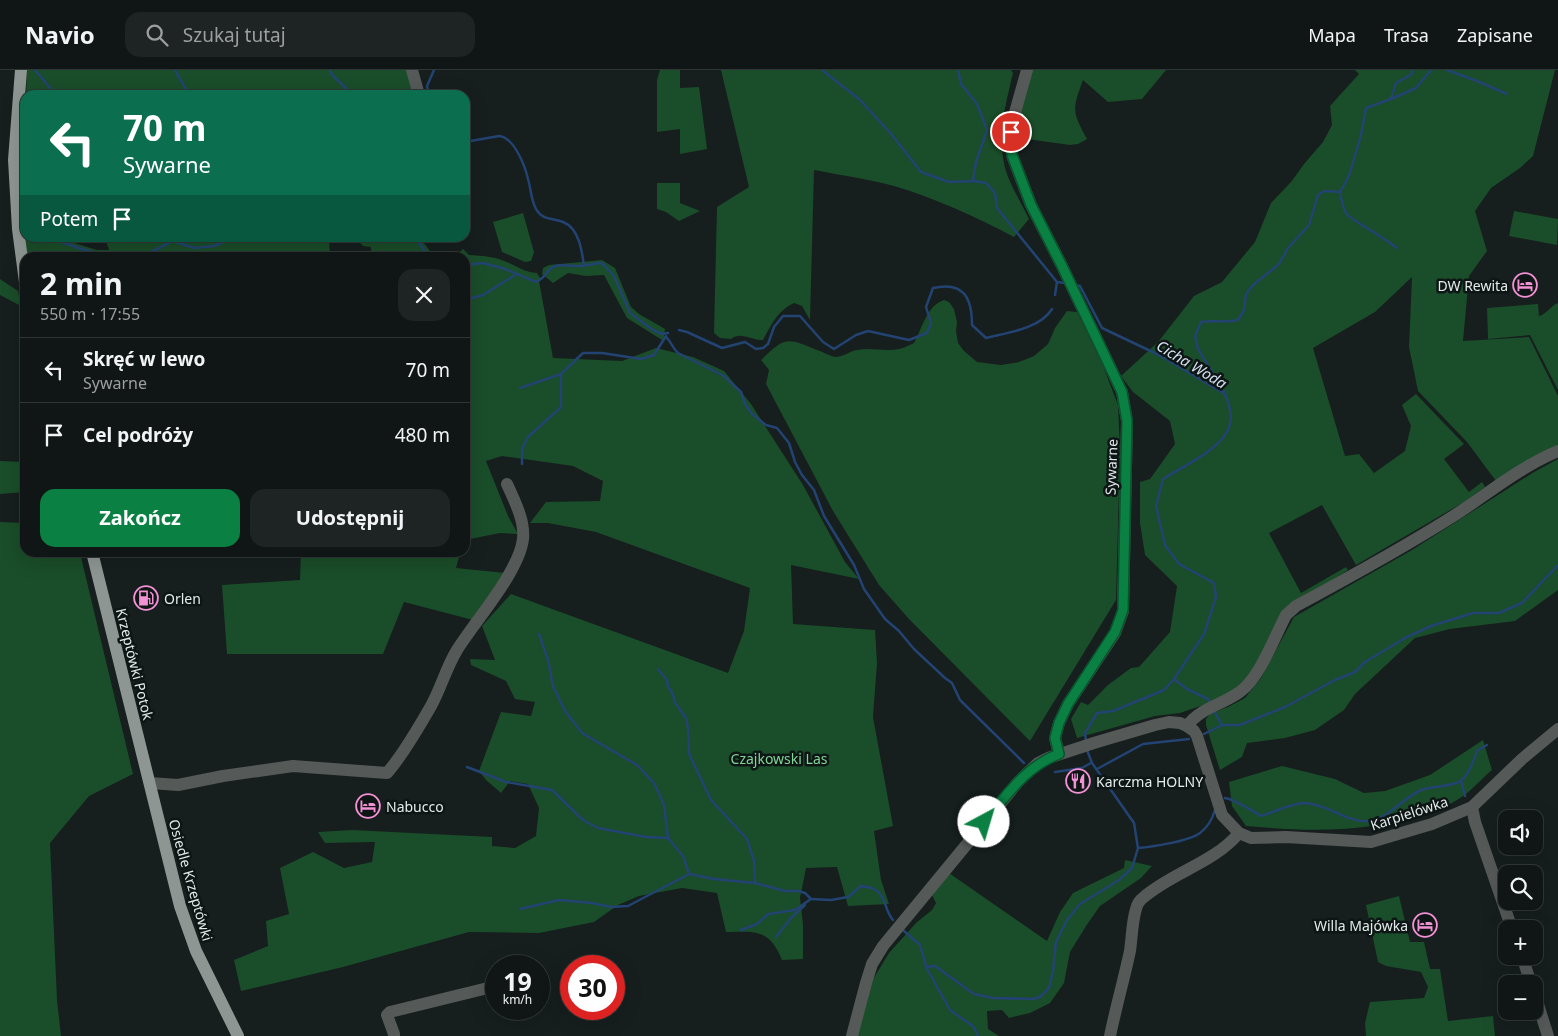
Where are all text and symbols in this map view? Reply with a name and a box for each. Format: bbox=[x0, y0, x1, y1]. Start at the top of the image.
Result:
search box bbox=[125, 12, 475, 57]
text: Navio bbox=[25, 18, 95, 51]
icon: search bbox=[143, 21, 171, 49]
text: Szukaj tutaj bbox=[183, 22, 286, 48]
text: Mapa bbox=[1308, 23, 1356, 47]
text: Trasa bbox=[1384, 23, 1429, 47]
text: Zapisane bbox=[1457, 23, 1533, 47]
text: 70 m bbox=[123, 104, 206, 151]
icon: left bbox=[40, 110, 105, 175]
pin bbox=[990, 111, 1032, 153]
icon: arrive bbox=[997, 118, 1025, 146]
text: Sywarne bbox=[123, 149, 211, 179]
icon: arrive bbox=[108, 205, 136, 233]
text: Potem bbox=[40, 206, 98, 232]
text: 2 min bbox=[40, 263, 123, 304]
button: close bbox=[398, 269, 450, 321]
hotel icon: DW Rewita bbox=[1512, 272, 1538, 298]
place label: DW Rewita bbox=[1437, 276, 1508, 295]
text: 550 m · 17:55 bbox=[40, 303, 140, 325]
water label: Cicha Woda bbox=[1153, 335, 1231, 393]
text: Skręć w lewo bbox=[83, 346, 205, 372]
icon: left bbox=[40, 356, 68, 384]
text: 70 m bbox=[406, 357, 450, 383]
text: Sywarne bbox=[83, 372, 147, 394]
icon: arrive bbox=[40, 421, 68, 449]
text: Cel podróży bbox=[83, 422, 193, 448]
text: 480 m bbox=[395, 422, 450, 448]
street label: Sywarne bbox=[1101, 439, 1121, 495]
button: Zakończ bbox=[40, 489, 240, 547]
button: Udostępnij bbox=[250, 489, 450, 547]
fuel station icon: Orlen bbox=[133, 585, 159, 611]
place label: Orlen bbox=[164, 589, 201, 608]
street label: Krzeptówki Potok bbox=[112, 606, 158, 722]
park label: Czajkowski Las bbox=[731, 749, 828, 768]
restaurant icon: Karczma HOLNY bbox=[1065, 768, 1091, 794]
place label: Karczma HOLNY bbox=[1096, 772, 1203, 791]
street label: Karpielówka bbox=[1368, 792, 1450, 834]
hotel icon: Nabucco bbox=[355, 793, 381, 819]
position arrow bbox=[957, 795, 1009, 847]
place label: Nabucco bbox=[386, 797, 444, 816]
map controls bbox=[1498, 810, 1543, 1020]
button: sound bbox=[1498, 810, 1543, 855]
street label: Osiedle Krzeptówki bbox=[165, 817, 217, 943]
button: search bbox=[1498, 865, 1543, 910]
hotel icon: Willa Majówka bbox=[1412, 912, 1438, 938]
place label: Willa Majówka bbox=[1314, 916, 1408, 935]
button: + bbox=[1498, 920, 1543, 965]
speed limit sign: 30 bbox=[560, 955, 625, 1020]
text: 19 bbox=[503, 964, 532, 998]
button: − bbox=[1498, 975, 1543, 1020]
text: km/h bbox=[503, 991, 532, 1008]

